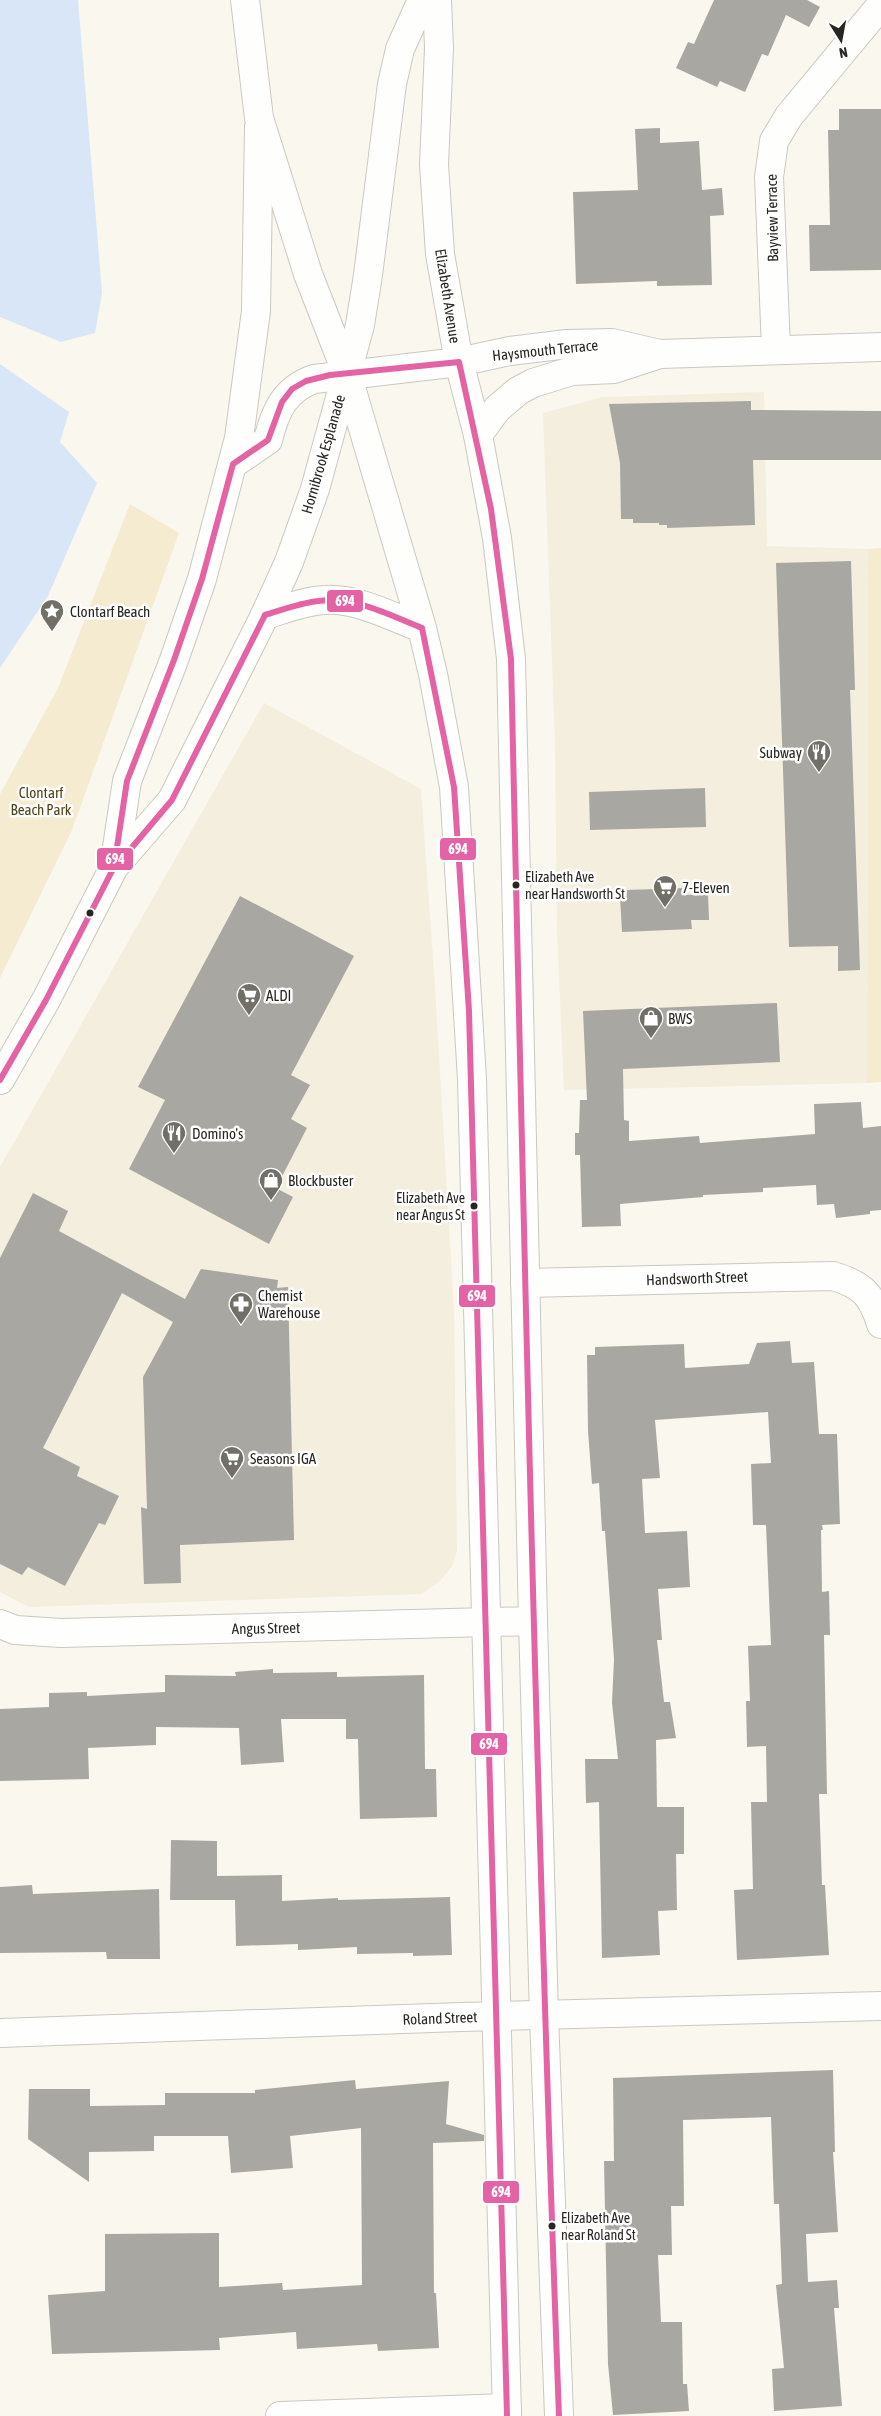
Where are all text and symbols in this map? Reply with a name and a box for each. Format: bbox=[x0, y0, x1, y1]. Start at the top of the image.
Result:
north arrow bbox=[816, 15, 866, 65]
text: N bbox=[838, 44, 849, 61]
street label: Bayview Terrace bbox=[763, 174, 781, 262]
street label: Elizabeth Avenue bbox=[432, 248, 464, 345]
street label: Haysmouth Terrace bbox=[491, 336, 599, 364]
street label: Hornibrook Esplanade bbox=[298, 392, 348, 516]
line badge: 694 bbox=[326, 589, 364, 613]
text: 694 bbox=[335, 593, 355, 609]
place icon: Clontarf Beach bbox=[39, 598, 65, 632]
place label: Clontarf Beach bbox=[70, 603, 150, 620]
restaurant icon: Subway bbox=[806, 739, 832, 773]
place label: Subway bbox=[760, 744, 802, 761]
park label: Clontarf Beach Park bbox=[11, 784, 72, 818]
line badge: 694 bbox=[439, 837, 477, 861]
text: 694 bbox=[448, 841, 468, 857]
line badge: 694 bbox=[96, 847, 134, 871]
text: 694 bbox=[105, 851, 125, 867]
place label: Elizabeth Ave near Handsworth St bbox=[525, 869, 625, 902]
supermarket icon: 7-Eleven bbox=[652, 874, 678, 908]
place label: 7-Eleven bbox=[682, 879, 730, 896]
marker: Elizabeth Ave near Handsworth St bbox=[511, 880, 521, 890]
unlabelled marker bbox=[85, 908, 95, 918]
supermarket icon: ALDI bbox=[236, 982, 262, 1016]
place label: ALDI bbox=[266, 987, 291, 1004]
shop icon: BWS bbox=[638, 1005, 664, 1039]
place label: BWS bbox=[668, 1010, 692, 1027]
restaurant icon: Domino's bbox=[161, 1120, 187, 1154]
place label: Domino's bbox=[192, 1125, 243, 1142]
shop icon: Blockbuster bbox=[258, 1167, 284, 1201]
place label: Blockbuster bbox=[288, 1172, 354, 1189]
place label: Elizabeth Ave near Angus St bbox=[396, 1190, 465, 1223]
marker: Elizabeth Ave near Angus St bbox=[469, 1201, 479, 1211]
street label: Handsworth Street bbox=[646, 1268, 748, 1288]
line badge: 694 bbox=[458, 1284, 496, 1308]
place label: Chemist Warehouse bbox=[258, 1287, 321, 1321]
text: 694 bbox=[467, 1288, 487, 1304]
pharmacy icon: Chemist Warehouse bbox=[228, 1291, 254, 1325]
supermarket icon: Seasons IGA bbox=[219, 1445, 245, 1479]
place label: Seasons IGA bbox=[250, 1450, 317, 1467]
street label: Angus Street bbox=[232, 1619, 300, 1637]
line badge: 694 bbox=[470, 1732, 508, 1756]
text: 694 bbox=[479, 1736, 499, 1752]
street label: Roland Street bbox=[402, 2008, 478, 2028]
line badge: 694 bbox=[482, 2180, 520, 2204]
text: 694 bbox=[491, 2184, 511, 2200]
place label: Elizabeth Ave near Roland St bbox=[561, 2210, 636, 2243]
marker: Elizabeth Ave near Roland St bbox=[547, 2221, 557, 2231]

